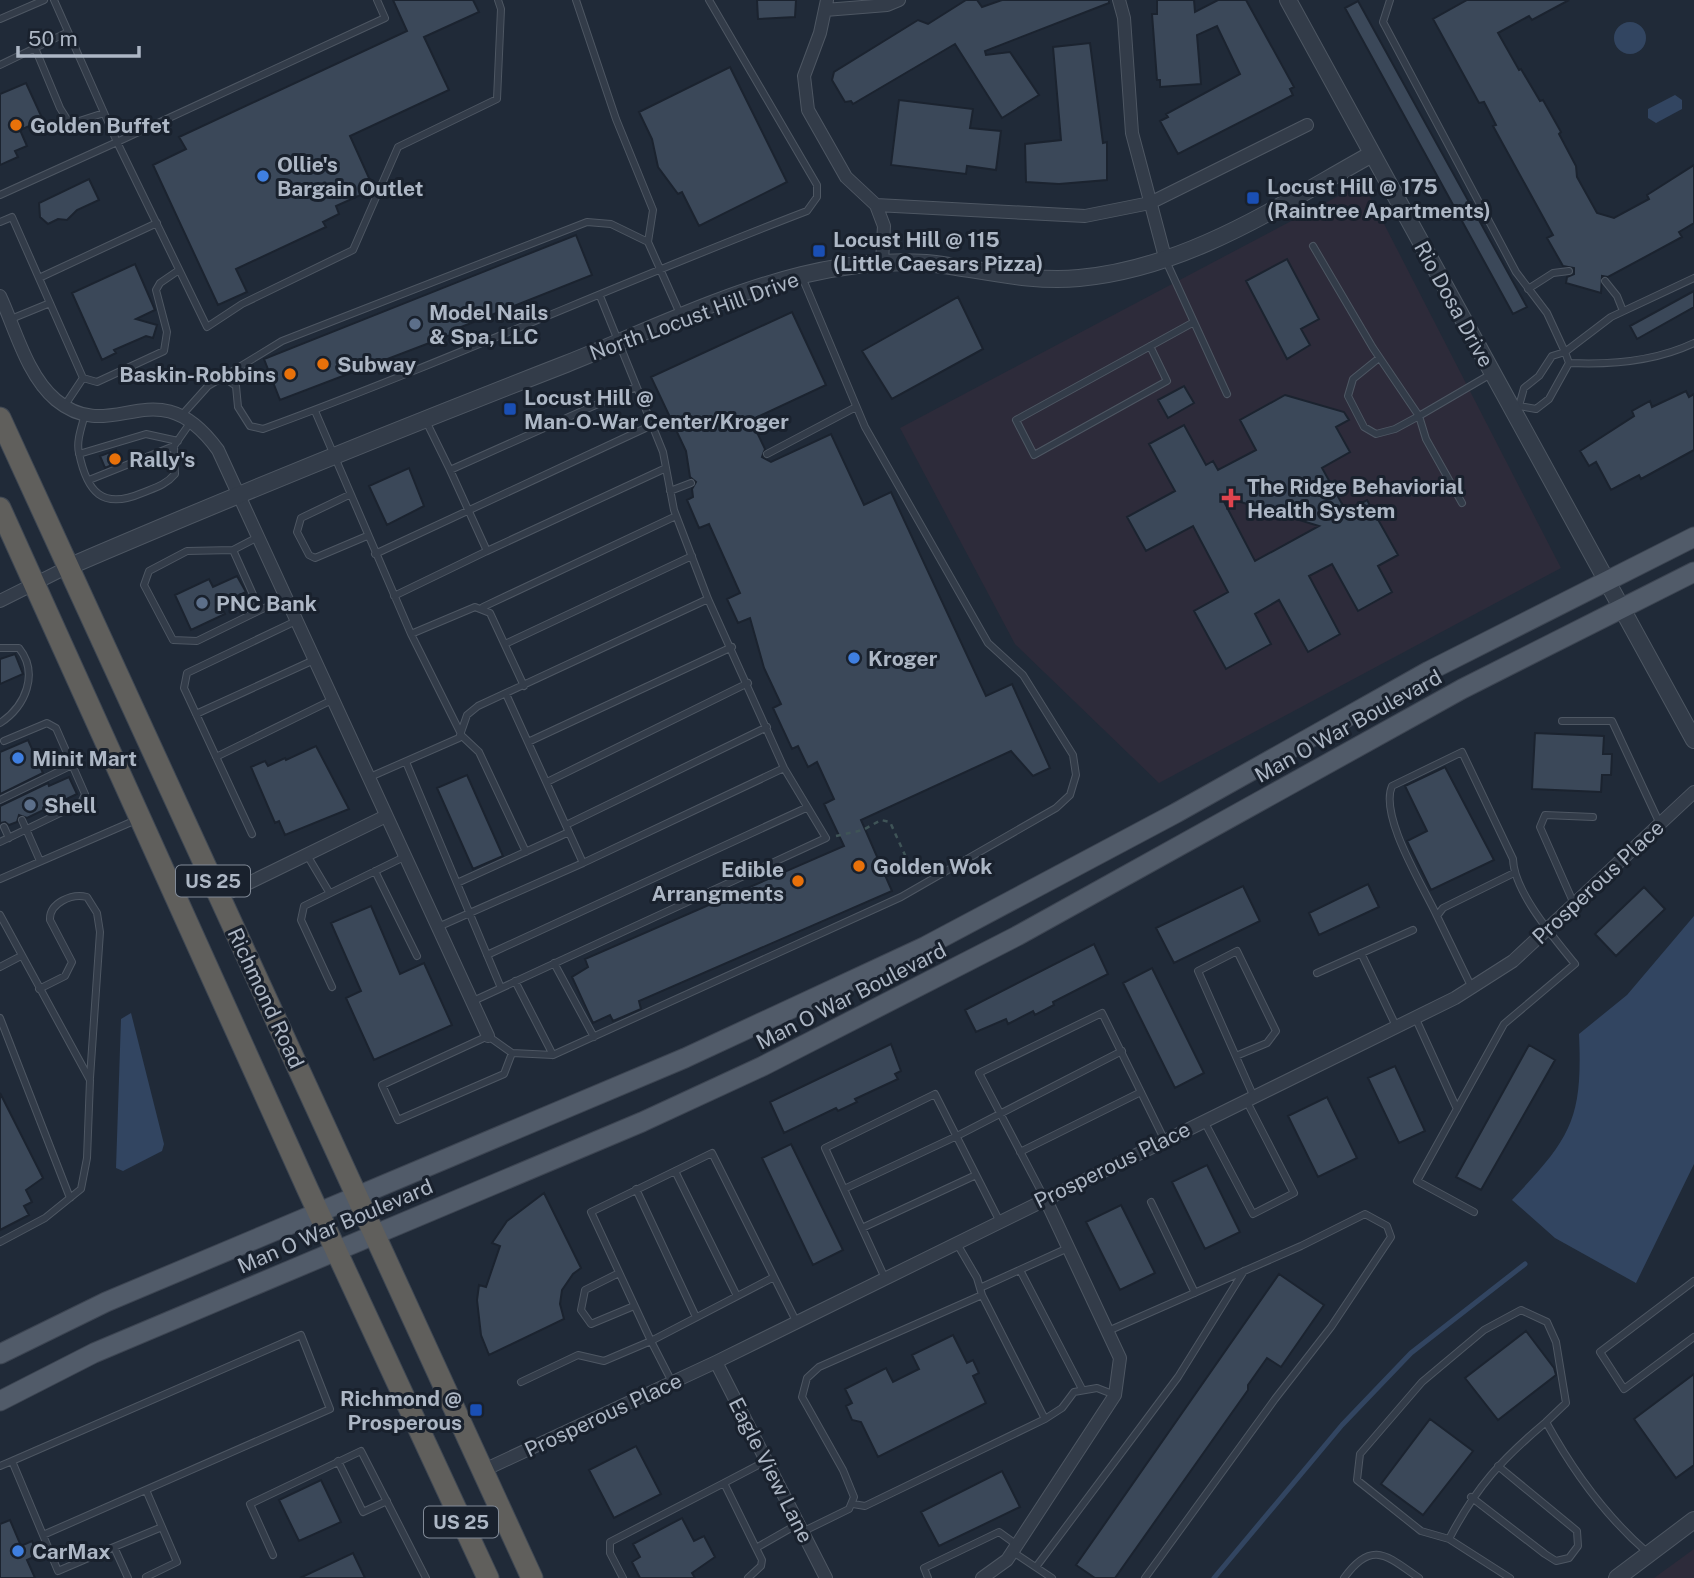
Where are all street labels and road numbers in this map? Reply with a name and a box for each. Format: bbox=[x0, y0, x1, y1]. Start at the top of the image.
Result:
street label: Rio Dosa Drive bbox=[1409, 237, 1499, 371]
street label: North Locust Hill Drive bbox=[586, 266, 802, 366]
street label: Man O War Boulevard bbox=[1250, 664, 1446, 788]
street label: Prosperous Place bbox=[1527, 815, 1669, 949]
road number: US 25 bbox=[176, 866, 250, 897]
street label: Richmond Road bbox=[223, 924, 309, 1072]
street label: Man O War Boulevard bbox=[752, 937, 950, 1055]
street label: Prosperous Place bbox=[1030, 1116, 1194, 1214]
street label: Man O War Boulevard bbox=[234, 1174, 436, 1278]
street label: Prosperous Place bbox=[520, 1368, 686, 1462]
street label: Eagle View Lane bbox=[724, 1393, 818, 1547]
road number: US 25 bbox=[424, 1506, 498, 1538]

